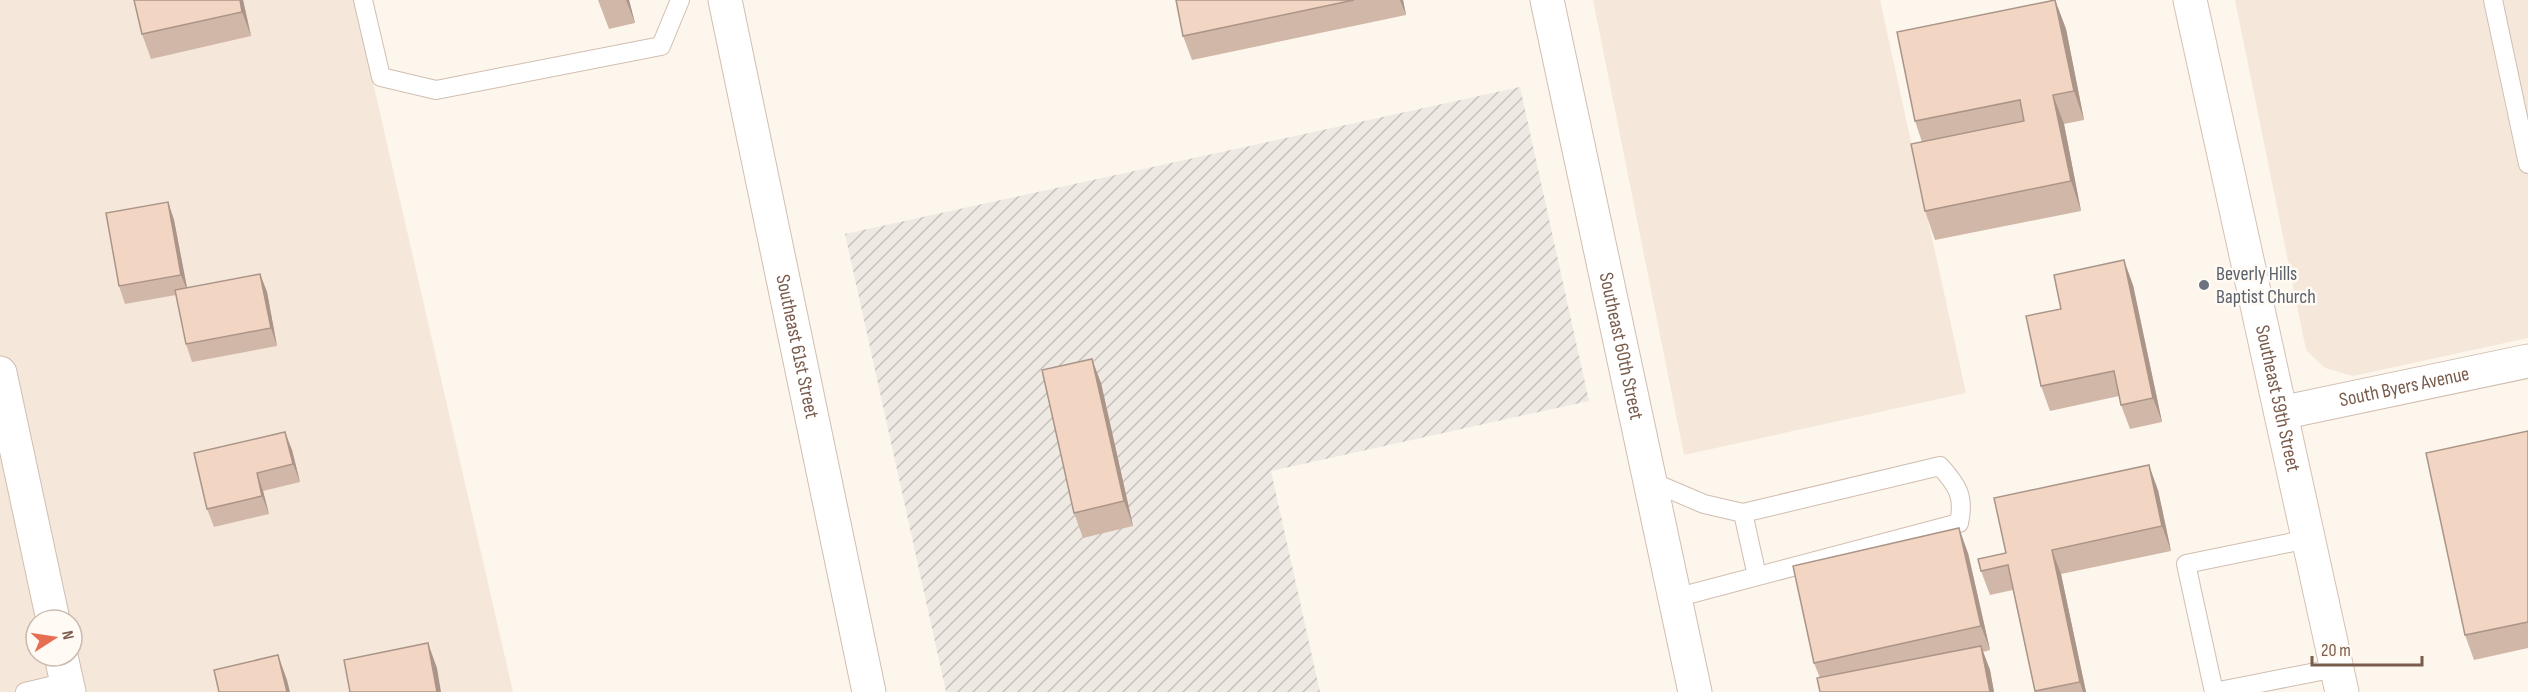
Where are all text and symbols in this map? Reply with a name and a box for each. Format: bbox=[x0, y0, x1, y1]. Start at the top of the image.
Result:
place label: Beverly Hills Baptist Church bbox=[2216, 262, 2316, 309]
street label: Southeast 60th Street bbox=[1594, 270, 1648, 422]
street label: Southeast 61st Street bbox=[770, 272, 824, 421]
marker: Beverly Hills Baptist Church bbox=[2197, 278, 2211, 292]
street label: Southeast 59th Street bbox=[2250, 323, 2305, 474]
street label: South Byers Avenue bbox=[2337, 362, 2471, 412]
north arrow bbox=[24, 608, 84, 668]
text: N bbox=[57, 629, 77, 641]
scale bar bbox=[2312, 629, 2422, 667]
text: 20 m bbox=[2321, 640, 2351, 661]

